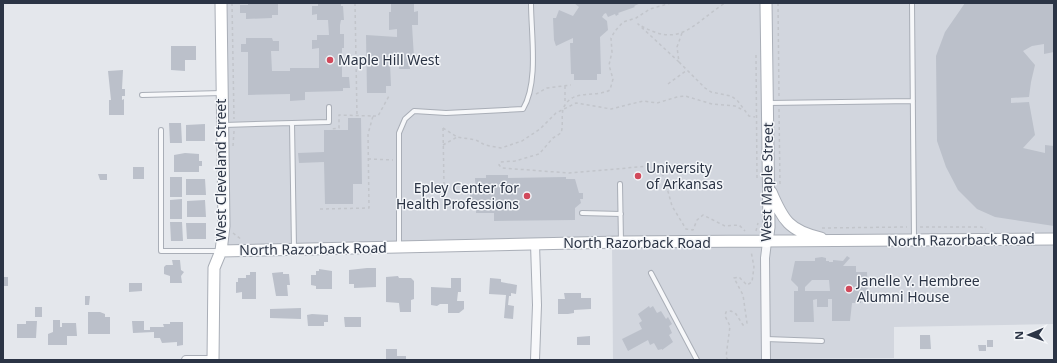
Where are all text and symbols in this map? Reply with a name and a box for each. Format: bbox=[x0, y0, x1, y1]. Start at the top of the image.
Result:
place label: Maple Hill West bbox=[338, 50, 440, 69]
marker: Maple Hill West bbox=[325, 55, 335, 65]
street label: West Cleveland Street bbox=[211, 99, 230, 241]
street label: West Maple Street bbox=[756, 122, 777, 242]
place label: University of Arkansas bbox=[646, 158, 723, 193]
marker: University of Arkansas bbox=[633, 171, 643, 181]
place label: Epley Center for Health Professions bbox=[396, 178, 519, 213]
marker: Epley Center for Health Professions bbox=[522, 191, 532, 201]
street label: North Razorback Road bbox=[887, 229, 1035, 250]
street label: North Razorback Road bbox=[563, 233, 711, 252]
street label: North Razorback Road bbox=[239, 238, 387, 259]
place label: Janelle Y. Hembree Alumni House bbox=[855, 271, 980, 306]
marker: Janelle Y. Hembree Alumni House bbox=[844, 284, 854, 294]
north arrow bbox=[1009, 315, 1049, 355]
text: N bbox=[1011, 331, 1026, 340]

